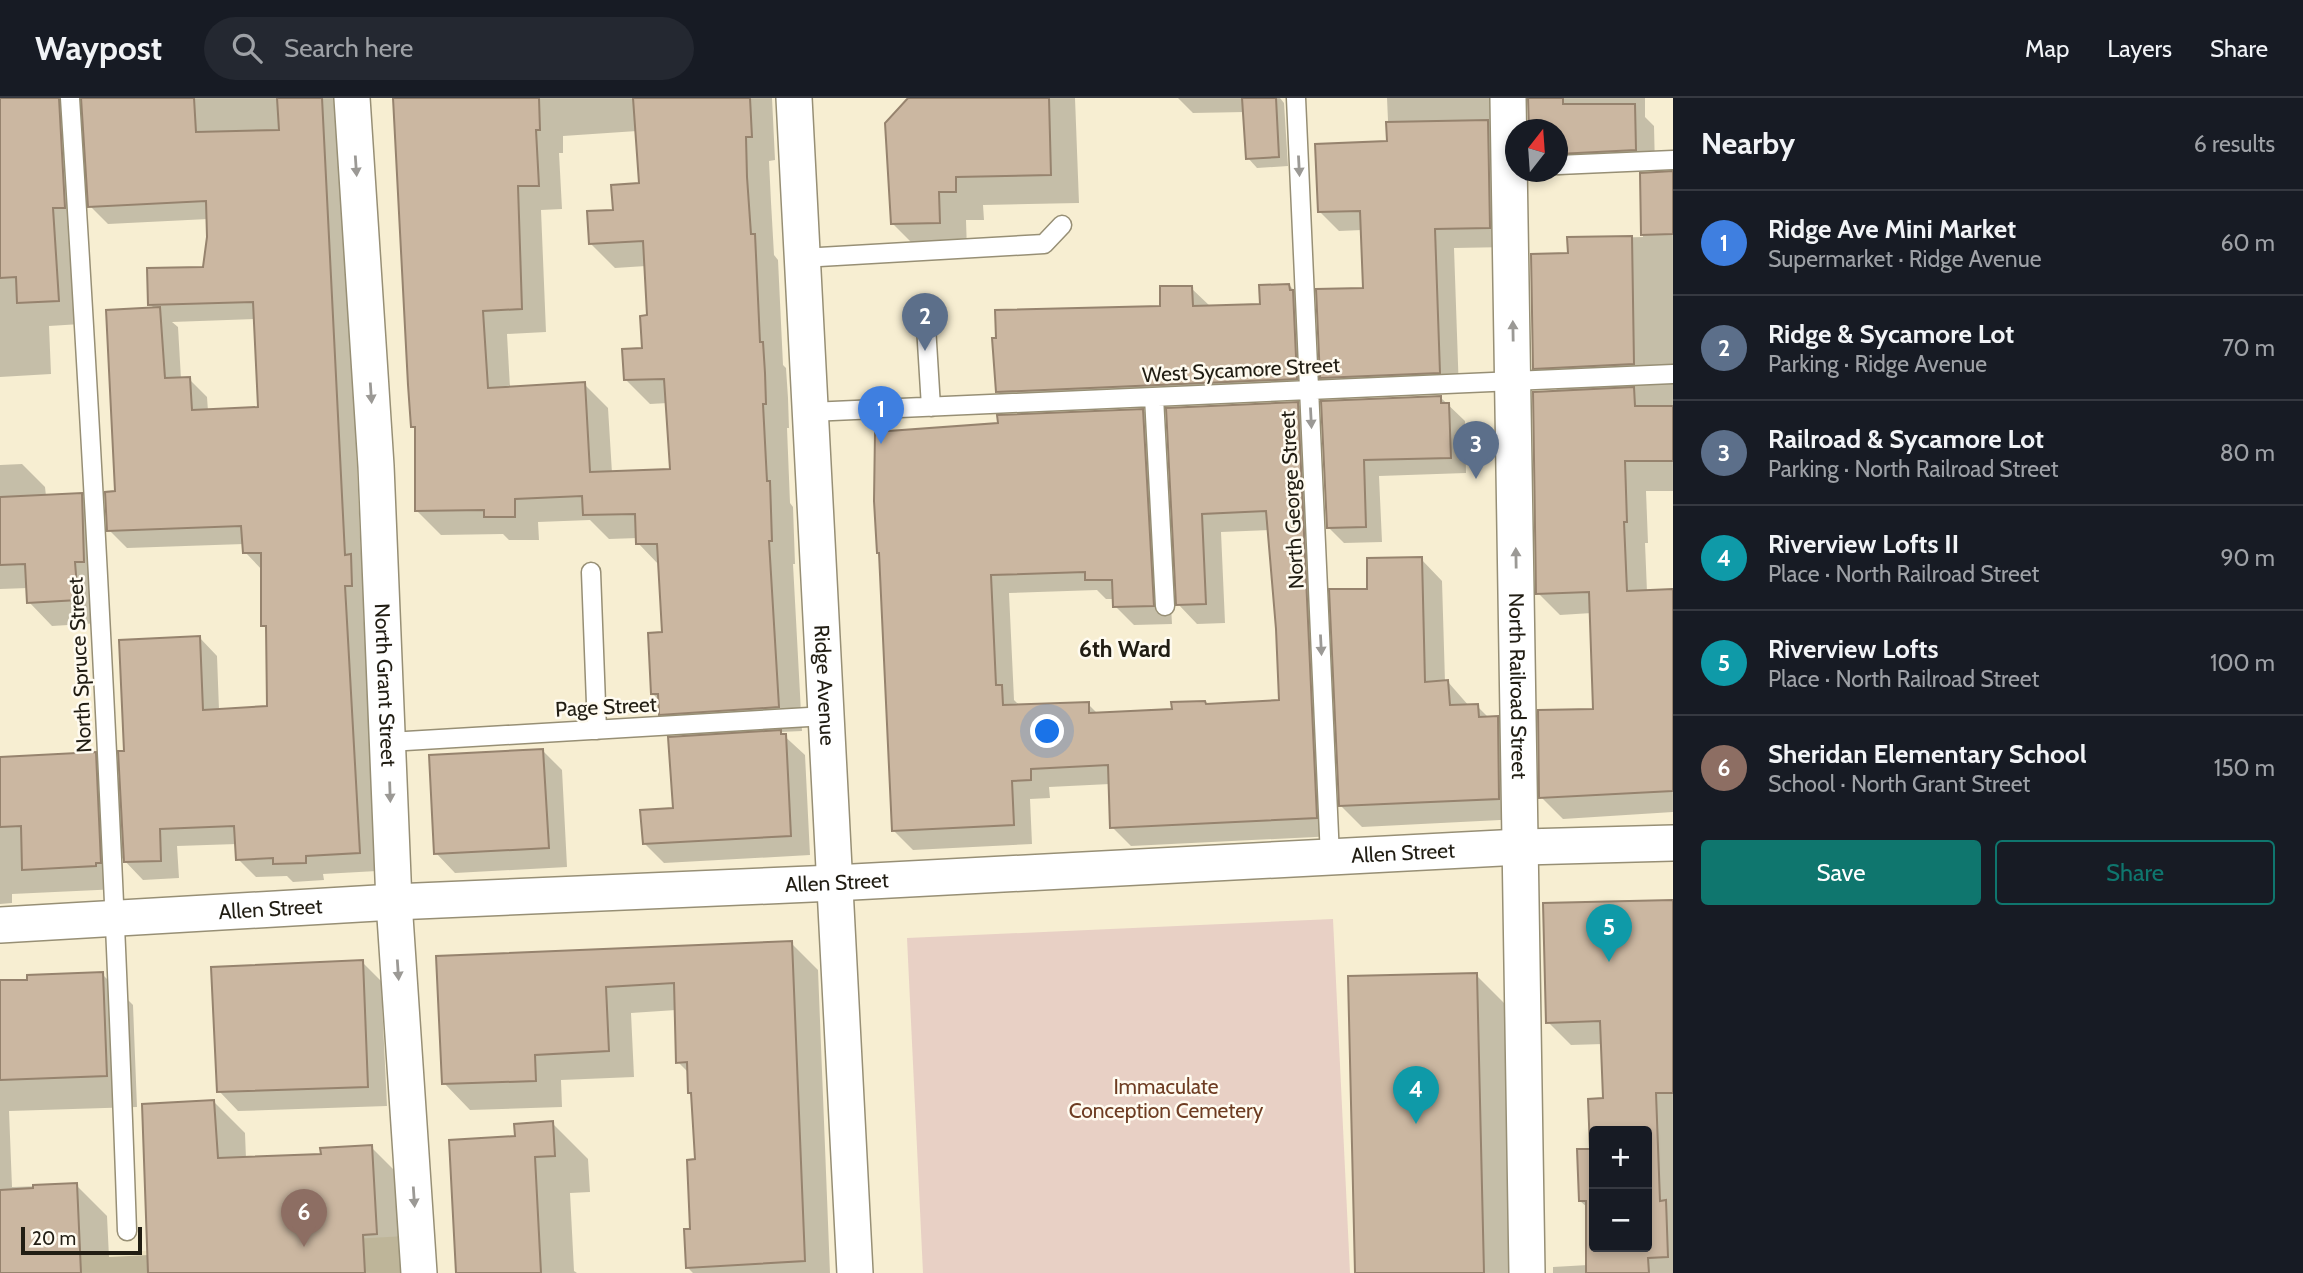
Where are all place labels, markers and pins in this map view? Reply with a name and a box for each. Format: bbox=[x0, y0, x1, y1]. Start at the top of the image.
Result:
pin: 2 bbox=[902, 293, 948, 351]
pin: 1 bbox=[858, 386, 904, 444]
pin: 3 bbox=[1453, 421, 1499, 479]
pin: 5 bbox=[1586, 904, 1632, 962]
pin: 4 bbox=[1393, 1066, 1439, 1124]
pin: 6 bbox=[281, 1189, 327, 1247]

